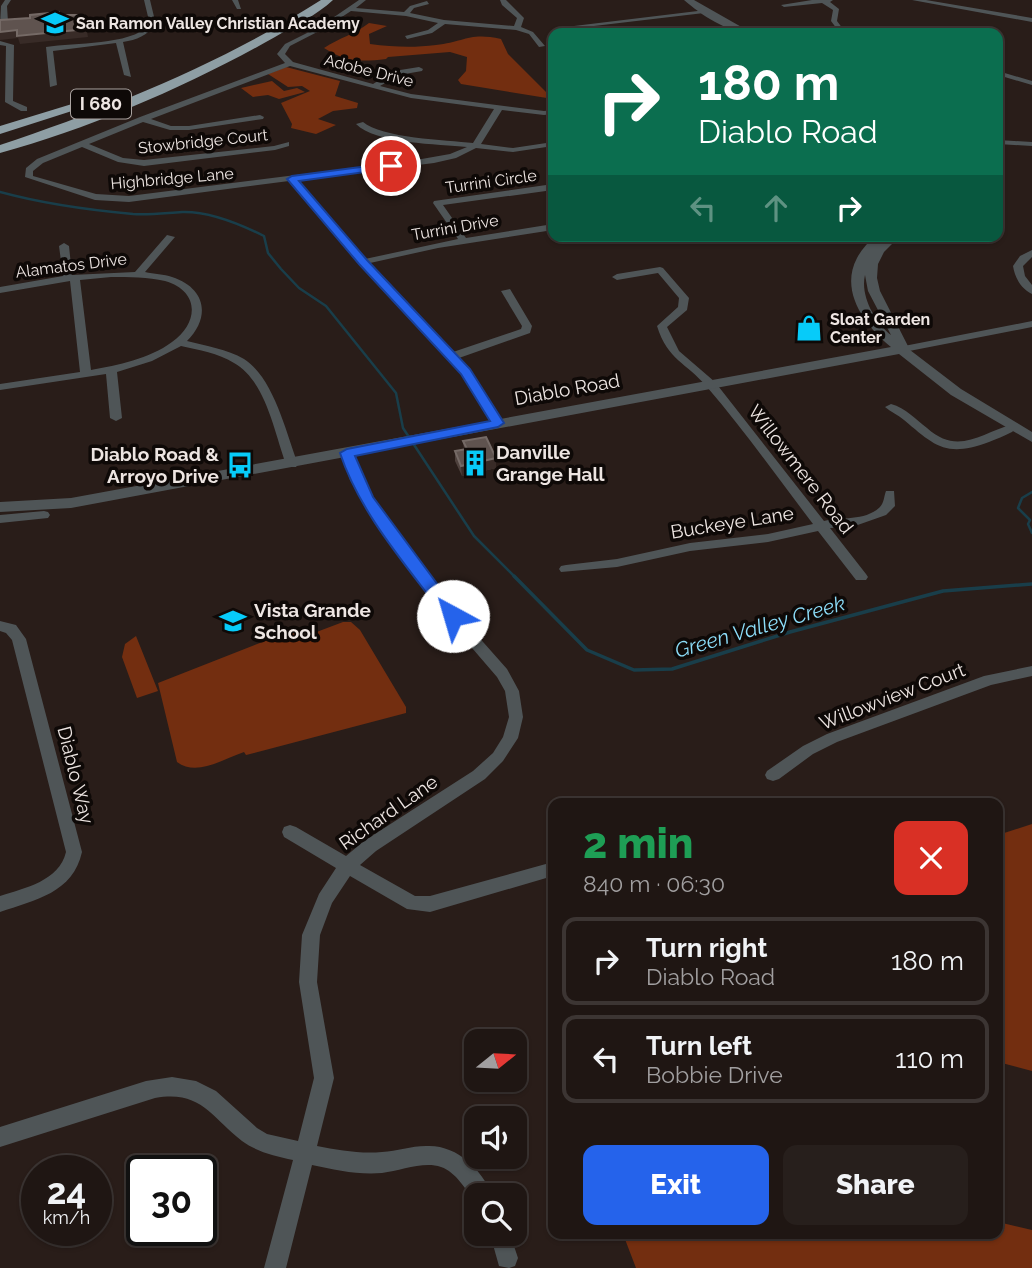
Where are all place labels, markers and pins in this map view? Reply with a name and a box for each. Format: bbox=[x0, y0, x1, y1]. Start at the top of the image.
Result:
school or university icon: San Ramon Valley Christian Academy bbox=[40, 8, 70, 38]
place label: San Ramon Valley Christian Academy bbox=[76, 14, 360, 33]
pin bbox=[361, 136, 421, 196]
place label: Sloat Garden Center bbox=[830, 310, 930, 347]
shop icon: Sloat Garden Center bbox=[794, 313, 824, 343]
place label: Danville Grange Hall bbox=[496, 441, 605, 485]
place label: Diablo Road & Arroyo Drive bbox=[90, 443, 219, 487]
building icon: Danville Grange Hall bbox=[460, 448, 490, 478]
bus stop icon: Diablo Road & Arroyo Drive bbox=[225, 450, 255, 480]
place label: Vista Grande School bbox=[254, 599, 371, 643]
school or university icon: Vista Grande School bbox=[218, 606, 248, 636]

